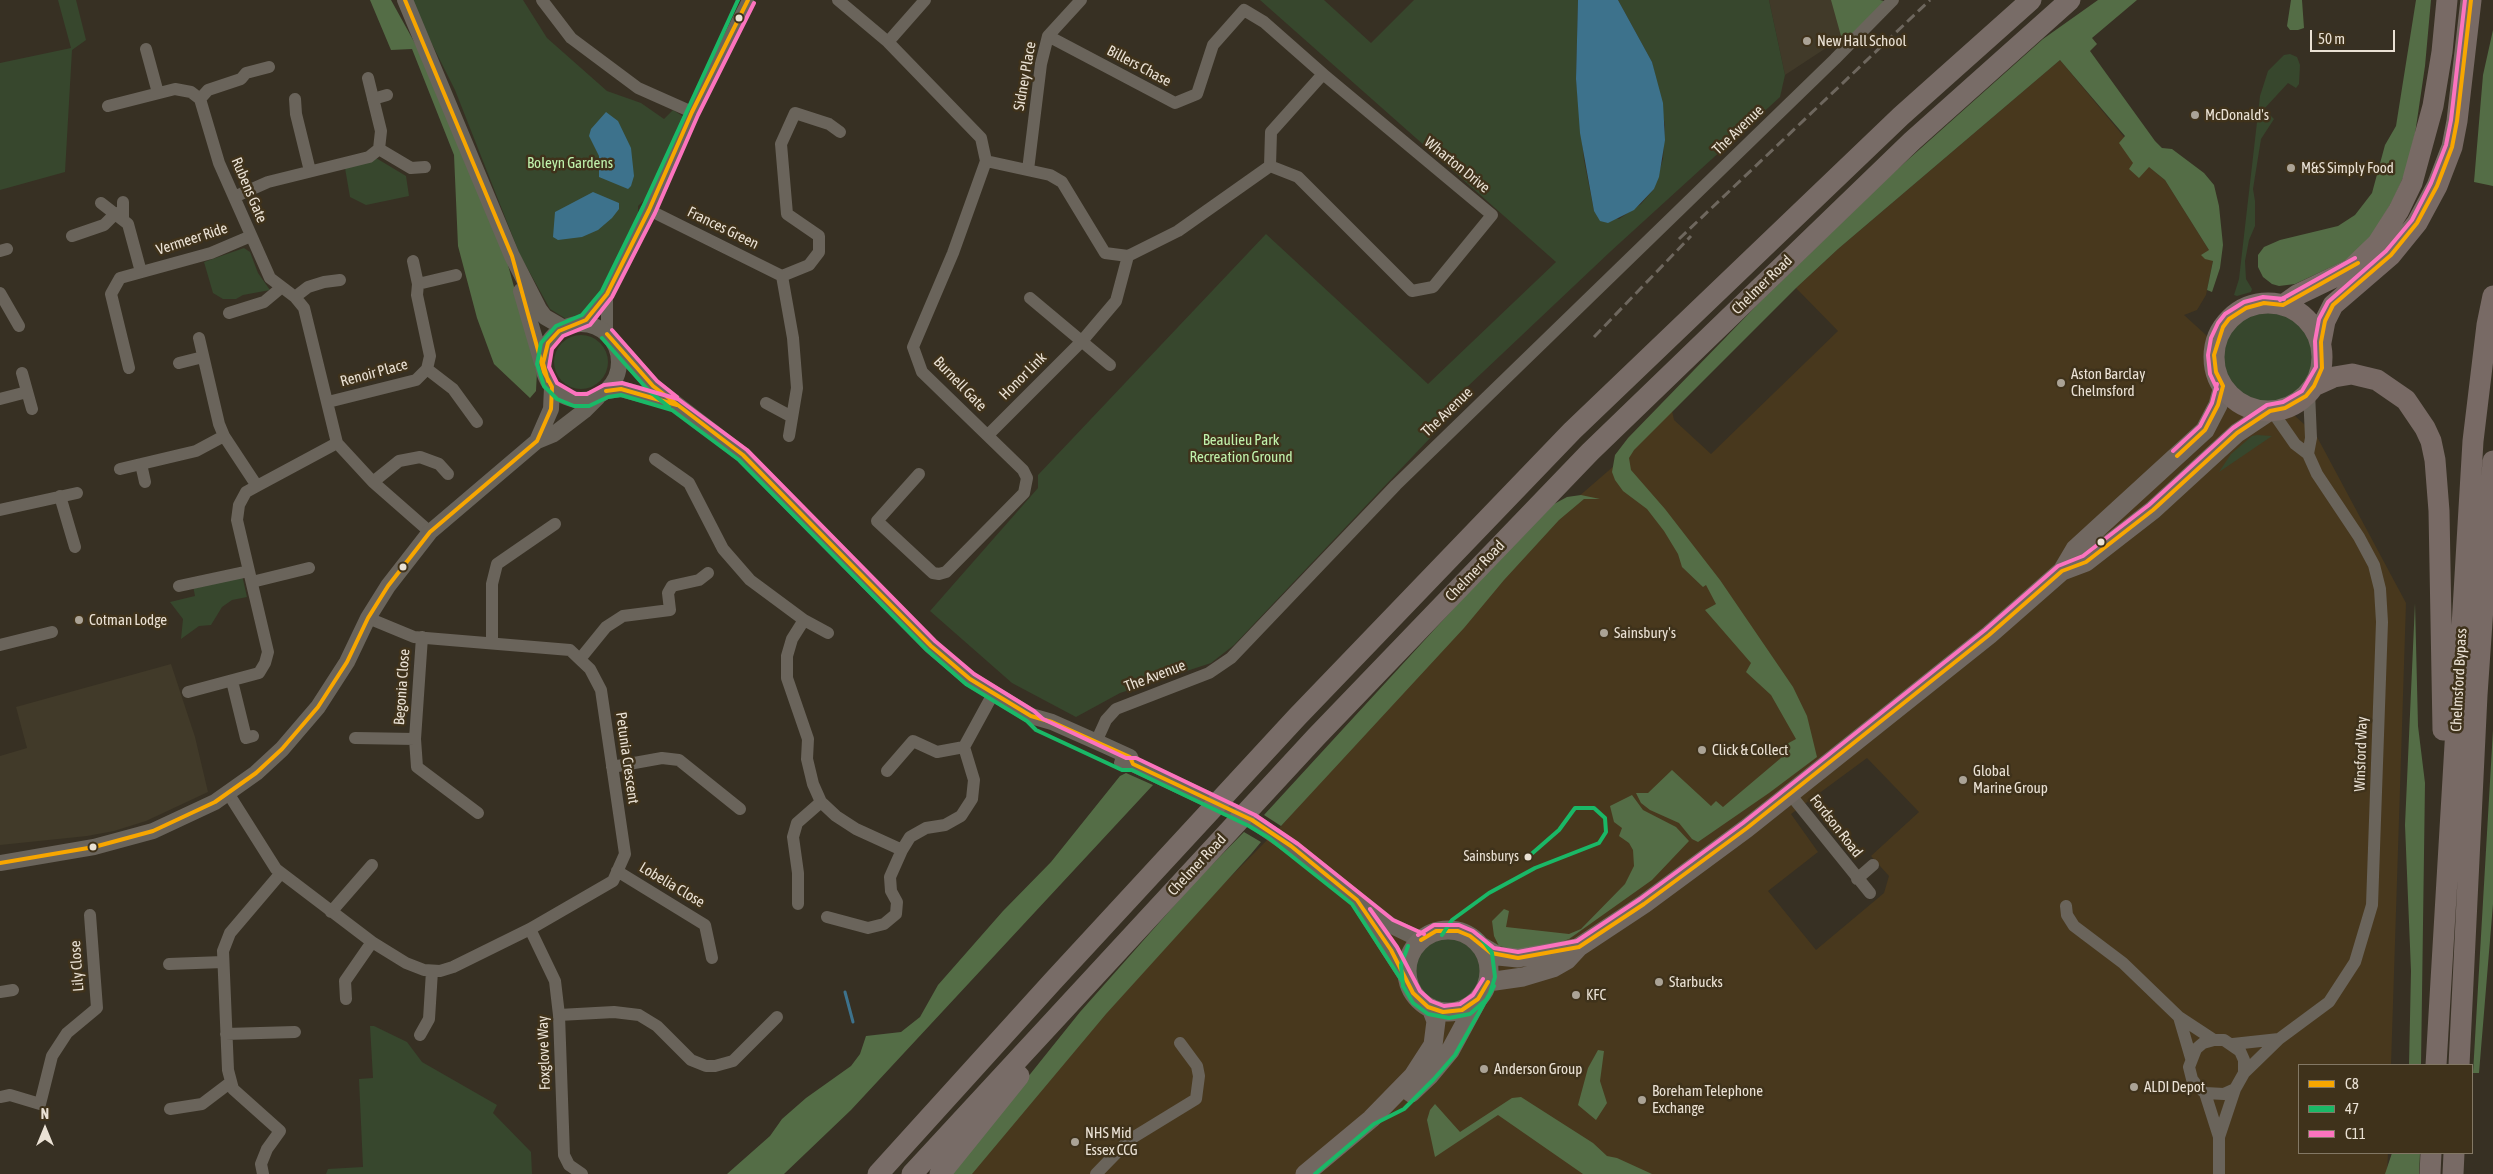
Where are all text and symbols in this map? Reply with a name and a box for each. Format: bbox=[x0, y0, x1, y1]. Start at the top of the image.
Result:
unlabelled marker bbox=[734, 13, 744, 23]
scale bar bbox=[2313, 20, 2398, 52]
text: 50 m bbox=[2318, 30, 2345, 47]
place label: New Hall School bbox=[1817, 32, 1906, 50]
marker: New Hall School bbox=[1801, 35, 1813, 47]
street label: Sidney Place bbox=[1010, 40, 1040, 112]
street label: Billers Chase bbox=[1104, 42, 1174, 90]
street label: The Avenue bbox=[1709, 101, 1767, 159]
place label: McDonald's bbox=[2205, 106, 2269, 124]
marker: McDonald's bbox=[2189, 109, 2201, 121]
street label: Wharton Drive bbox=[1421, 133, 1493, 197]
park label: Boleyn Gardens bbox=[527, 154, 613, 172]
street label: Rubens Gate bbox=[227, 155, 271, 225]
place label: M&S Simply Food bbox=[2301, 159, 2394, 177]
marker: M&S Simply Food bbox=[2285, 162, 2297, 174]
street label: Frances Green bbox=[684, 203, 762, 253]
street label: Vermeer Ride bbox=[154, 219, 230, 259]
street label: Chelmer Road bbox=[1728, 252, 1796, 318]
street label: Honor Link bbox=[996, 349, 1050, 403]
street label: Burnell Gate bbox=[930, 353, 990, 415]
street label: Renoir Place bbox=[338, 355, 410, 391]
place label: Aston Barclay Chelmsford bbox=[2071, 365, 2145, 400]
marker: Aston Barclay Chelmsford bbox=[2055, 377, 2067, 389]
street label: The Avenue bbox=[1418, 383, 1476, 441]
park label: Beaulieu Park Recreation Ground bbox=[1189, 431, 1293, 466]
street label: Chelmer Road bbox=[1442, 537, 1508, 605]
unlabelled marker bbox=[2096, 537, 2106, 547]
unlabelled marker bbox=[398, 562, 408, 572]
place label: Cotman Lodge bbox=[89, 611, 167, 629]
marker: Cotman Lodge bbox=[73, 614, 85, 626]
place label: Sainsbury's bbox=[1614, 624, 1676, 642]
marker: Sainsbury's bbox=[1598, 627, 1610, 639]
street label: Chelmsford Bypass bbox=[2447, 628, 2471, 732]
street label: Begonia Close bbox=[390, 648, 414, 726]
street label: The Avenue bbox=[1122, 656, 1188, 696]
street label: Petunia Crescent bbox=[612, 711, 642, 805]
street label: Winsford Way bbox=[2351, 716, 2371, 792]
place label: Click & Collect bbox=[1712, 741, 1788, 759]
marker: Click & Collect bbox=[1696, 744, 1708, 756]
place label: Global Marine Group bbox=[1973, 762, 2048, 797]
marker: Global Marine Group bbox=[1957, 774, 1969, 786]
street label: Fordson Road bbox=[1806, 791, 1866, 861]
street label: Chelmer Road bbox=[1164, 831, 1230, 899]
unlabelled marker bbox=[88, 842, 98, 852]
place label: Sainsburys bbox=[1463, 849, 1519, 865]
marker: Sainsburys bbox=[1523, 852, 1533, 862]
street label: Lobelia Close bbox=[636, 858, 708, 912]
street label: Lily Close bbox=[66, 940, 88, 992]
place label: Starbucks bbox=[1669, 973, 1723, 991]
marker: Starbucks bbox=[1653, 976, 1665, 988]
place label: KFC bbox=[1586, 986, 1606, 1004]
marker: KFC bbox=[1570, 989, 1582, 1001]
street label: Foxglove Way bbox=[534, 1016, 554, 1090]
place label: Anderson Group bbox=[1494, 1060, 1582, 1078]
marker: Anderson Group bbox=[1478, 1063, 1490, 1075]
legend bbox=[2298, 1064, 2473, 1154]
text: C8 bbox=[2345, 1075, 2359, 1092]
place label: ALDI Depot bbox=[2144, 1078, 2205, 1096]
marker: ALDI Depot bbox=[2128, 1081, 2140, 1093]
place label: Boreham Telephone Exchange bbox=[1652, 1082, 1763, 1117]
marker: Boreham Telephone Exchange bbox=[1636, 1094, 1648, 1106]
text: 47 bbox=[2345, 1100, 2359, 1117]
north arrow bbox=[20, 1104, 70, 1154]
text: N bbox=[41, 1106, 49, 1122]
place label: NHS Mid Essex CCG bbox=[1085, 1124, 1138, 1159]
text: C11 bbox=[2345, 1125, 2366, 1142]
marker: NHS Mid Essex CCG bbox=[1069, 1136, 1081, 1148]

